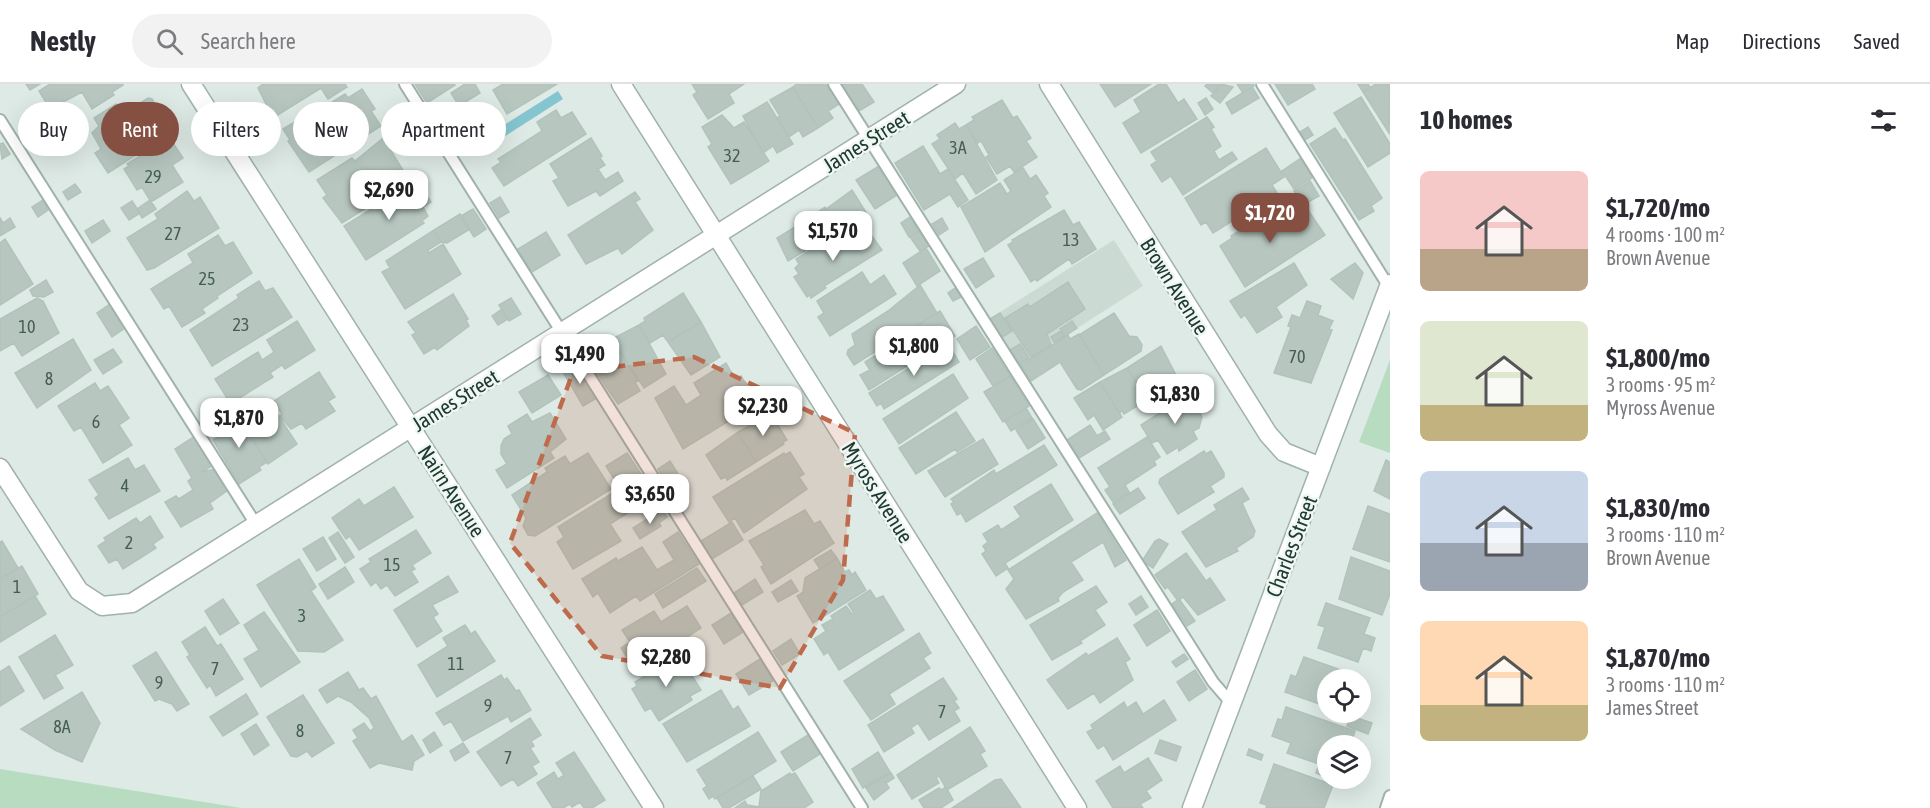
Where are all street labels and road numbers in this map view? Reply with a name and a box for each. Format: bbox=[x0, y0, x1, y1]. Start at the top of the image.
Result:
street label: James Street bbox=[818, 105, 914, 177]
street label: Brown Avenue bbox=[1136, 233, 1214, 339]
street label: James Street bbox=[407, 364, 503, 436]
street label: Myross Avenue bbox=[837, 437, 919, 547]
street label: Nairn Avenue bbox=[414, 441, 490, 541]
street label: Charles Street bbox=[1261, 492, 1321, 600]

